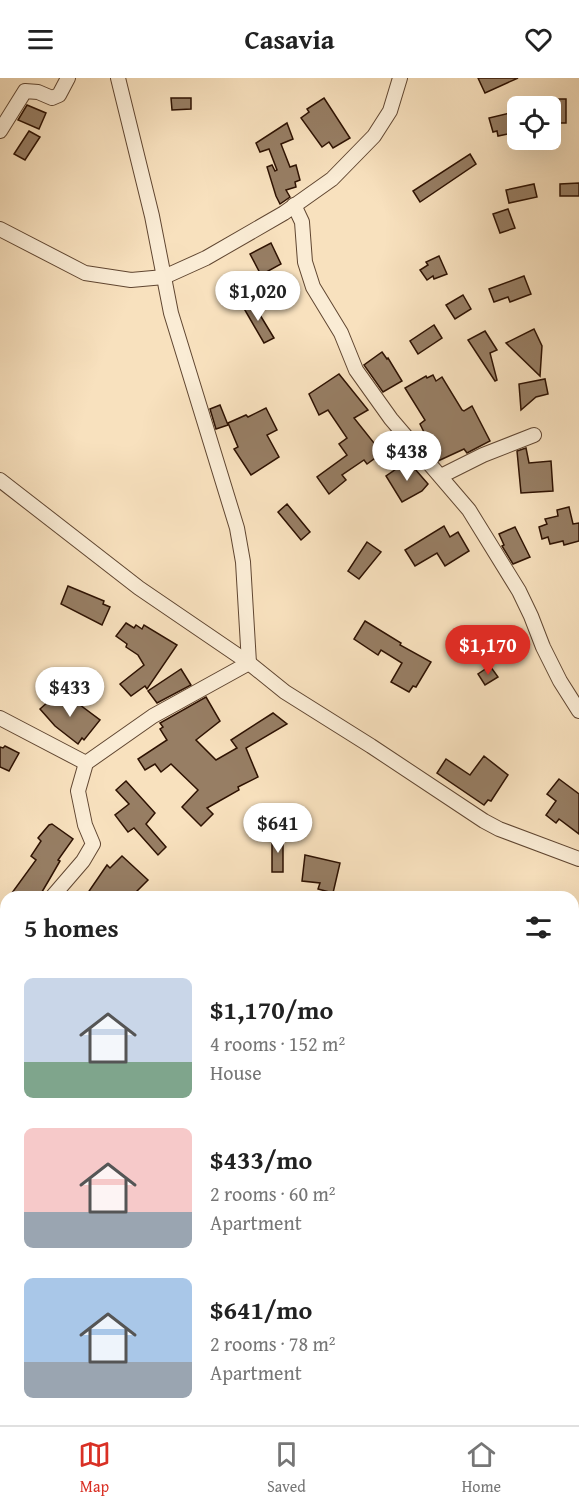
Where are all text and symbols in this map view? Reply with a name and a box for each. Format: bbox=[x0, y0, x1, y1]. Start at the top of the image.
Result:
text: Casavia bbox=[244, 19, 335, 59]
icon: menu bbox=[24, 23, 57, 56]
icon: heart bbox=[522, 23, 555, 56]
map controls bbox=[507, 96, 561, 150]
button: locate bbox=[507, 96, 561, 150]
pin: $1,020 bbox=[209, 271, 307, 322]
text: $1,020 bbox=[229, 276, 287, 305]
pin: $438 bbox=[371, 431, 443, 482]
text: $438 bbox=[386, 436, 428, 465]
pin: $1,170 bbox=[439, 625, 537, 676]
text: $1,170 bbox=[459, 630, 517, 659]
pin: $433 bbox=[34, 667, 106, 718]
text: $433 bbox=[49, 672, 91, 701]
pin: $641 bbox=[242, 803, 314, 854]
text: $641 bbox=[257, 808, 299, 837]
text: 5 homes bbox=[24, 908, 119, 947]
icon: filters bbox=[522, 911, 555, 944]
text: $1,170/mo bbox=[210, 990, 333, 1029]
icon: home bbox=[72, 1002, 144, 1074]
text: 4 rooms · 152 m² bbox=[210, 1029, 345, 1058]
text: House bbox=[210, 1058, 262, 1087]
text: $433/mo bbox=[210, 1140, 312, 1179]
icon: home bbox=[72, 1152, 144, 1224]
text: 2 rooms · 60 m² bbox=[210, 1179, 336, 1208]
text: Apartment bbox=[210, 1208, 302, 1237]
text: $641/mo bbox=[210, 1290, 312, 1329]
icon: home bbox=[72, 1302, 144, 1374]
text: 2 rooms · 78 m² bbox=[210, 1329, 336, 1358]
text: Apartment bbox=[210, 1358, 302, 1387]
tab: Map bbox=[78, 1438, 111, 1498]
tab: Saved bbox=[267, 1438, 306, 1498]
tab: Home bbox=[462, 1438, 501, 1498]

